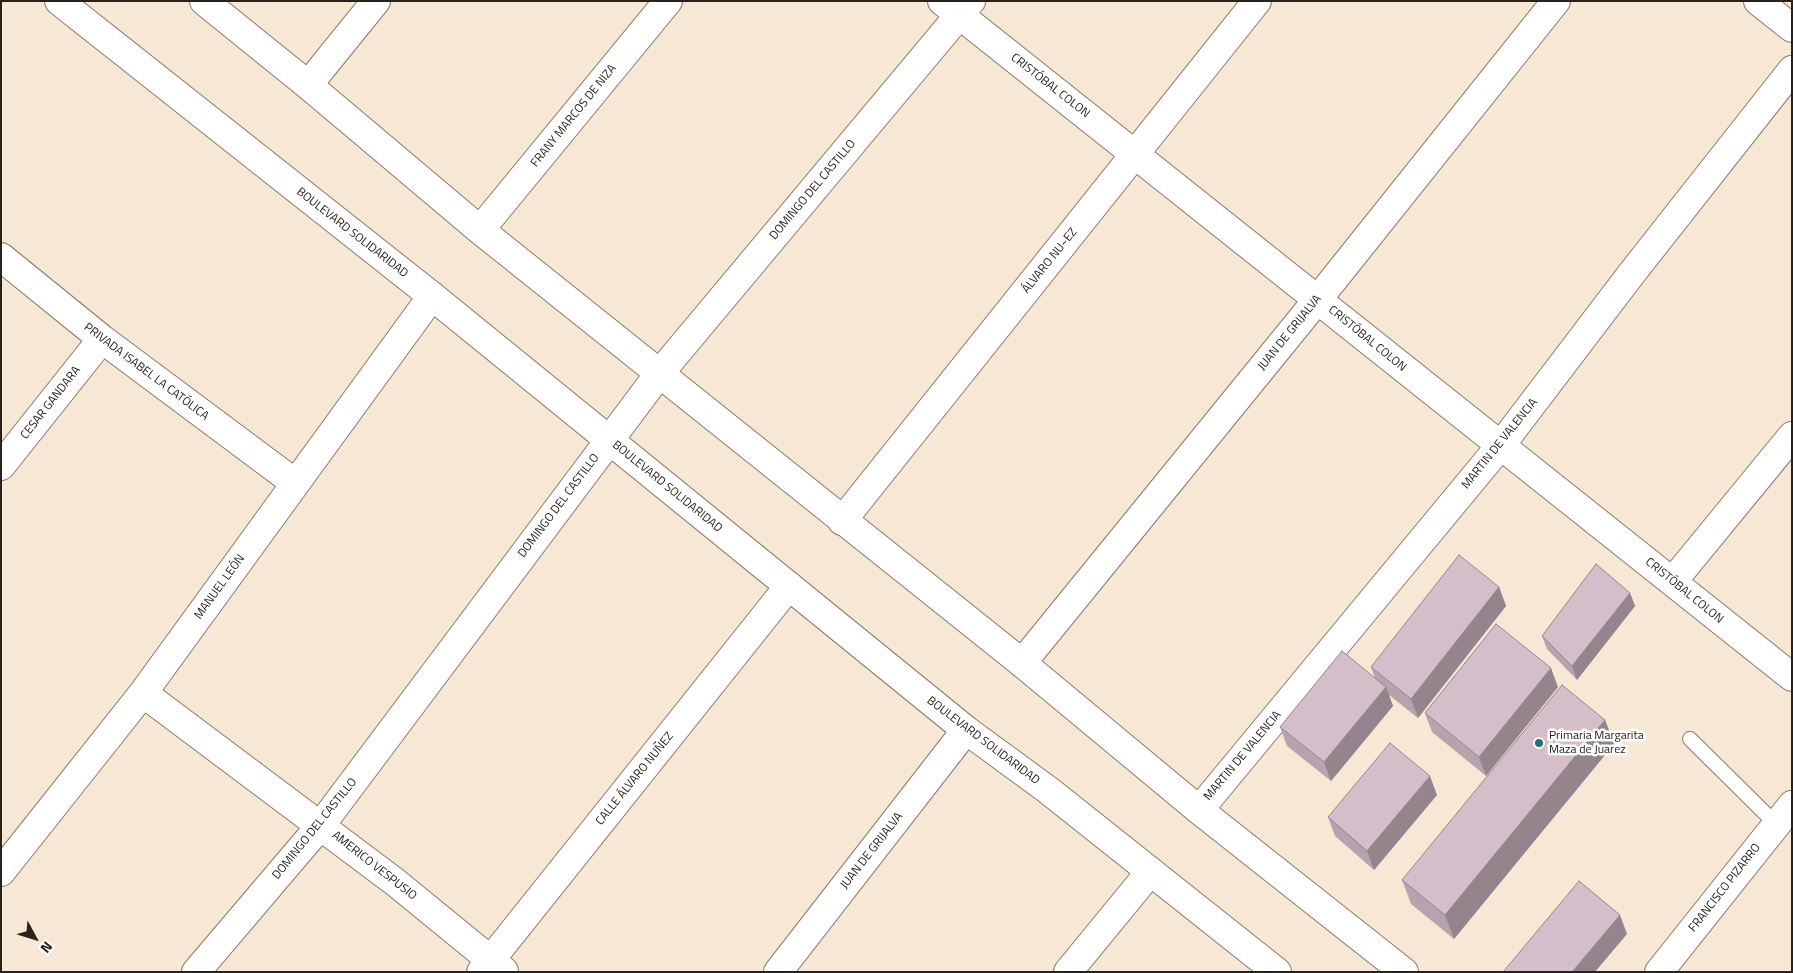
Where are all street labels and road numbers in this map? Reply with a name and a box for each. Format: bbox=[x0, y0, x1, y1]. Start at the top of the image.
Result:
street label: CRISTÓBAL COLON bbox=[1008, 51, 1092, 121]
street label: FRANY MARCOS DE NIZA bbox=[528, 62, 620, 170]
street label: DOMINGO DEL CASTILLO bbox=[767, 137, 859, 243]
street label: BOULEVARD SOLIDARIDAD bbox=[293, 185, 411, 281]
street label: ÁLVARO NU~EZ bbox=[1019, 226, 1081, 296]
street label: JUAN DE GRIJALVA bbox=[1255, 292, 1325, 374]
street label: CRISTÓBAL COLON bbox=[1325, 303, 1409, 375]
street label: PRIVADA ISABEL LA CATÓLICA bbox=[81, 320, 211, 424]
street label: CESAR GANDARA bbox=[18, 364, 84, 442]
street label: MARTIN DE VALENCIA bbox=[1459, 396, 1541, 492]
street label: BOULEVARD SOLIDARIDAD bbox=[609, 438, 725, 536]
street label: DOMINGO DEL CASTILLO bbox=[515, 451, 603, 561]
street label: MANUEL LEÓN bbox=[192, 552, 248, 622]
street label: CRISTÓBAL COLON bbox=[1642, 555, 1726, 627]
street label: BOULEVARD SOLIDARIDAD bbox=[924, 694, 1042, 788]
street label: MARTIN DE VALENCIA bbox=[1201, 708, 1285, 804]
street label: CALLE ÁLVARO NUÑEZ bbox=[593, 730, 677, 828]
street label: DOMINGO DEL CASTILLO bbox=[270, 775, 360, 883]
street label: JUAN DE GRIJALVA bbox=[838, 810, 906, 892]
street label: AMERICO VESPUSIO bbox=[329, 828, 419, 904]
street label: FRANCISCO PIZARRO bbox=[1686, 841, 1764, 935]

